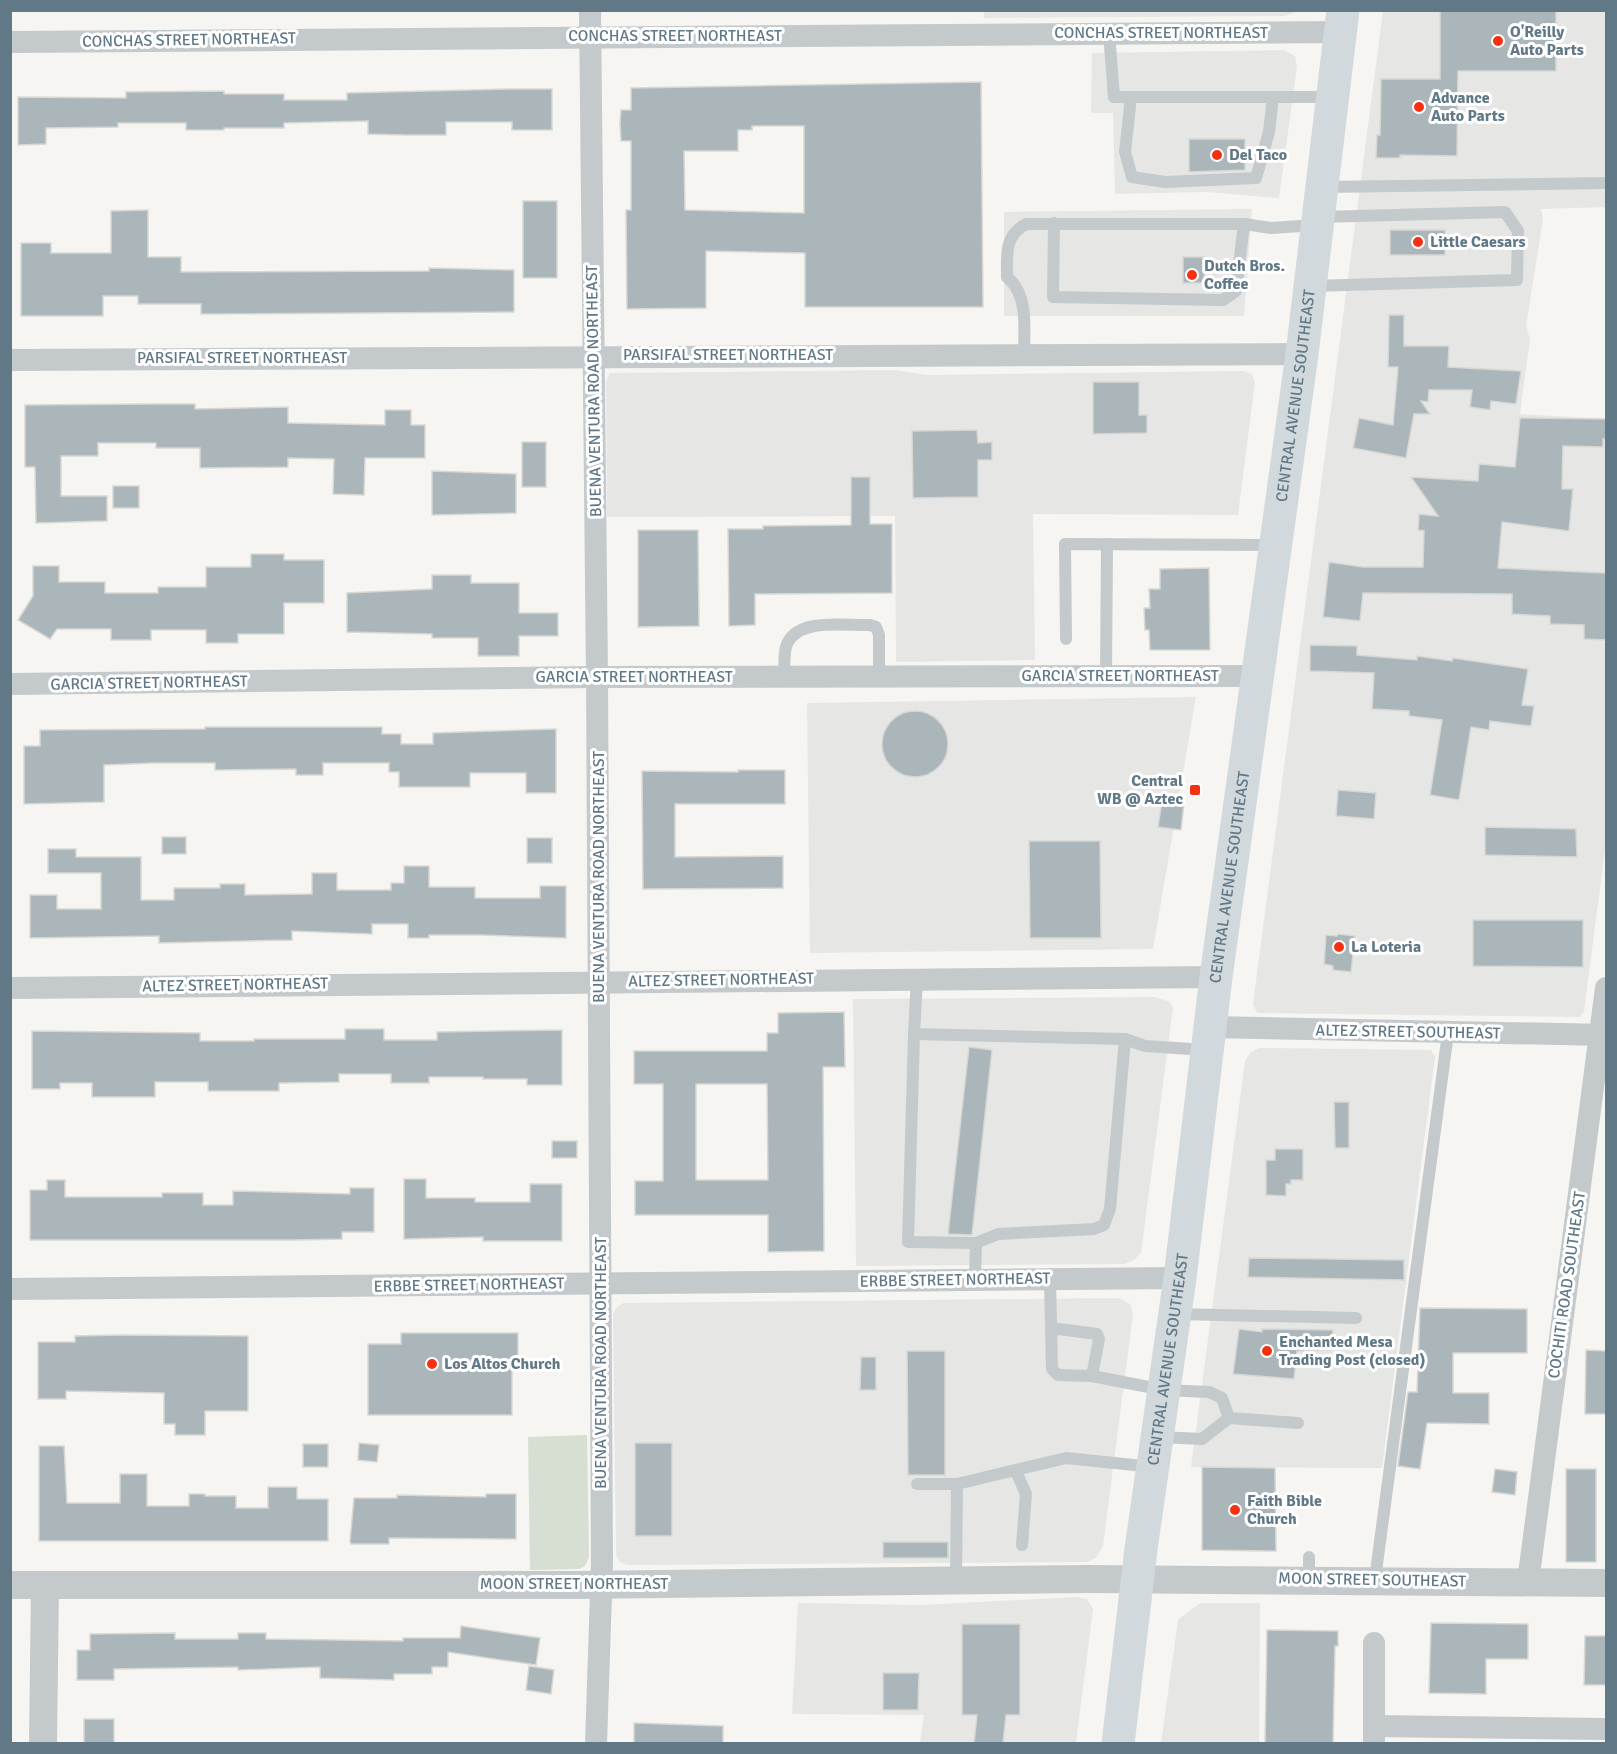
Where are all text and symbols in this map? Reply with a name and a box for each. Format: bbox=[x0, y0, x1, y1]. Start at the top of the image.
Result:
place label: O'Reilly Auto Parts bbox=[1510, 22, 1584, 60]
street label: CONCHAS STREET NORTHEAST bbox=[1054, 23, 1268, 43]
street label: CONCHAS STREET NORTHEAST bbox=[568, 26, 782, 46]
street label: CONCHAS STREET NORTHEAST bbox=[82, 28, 296, 52]
marker: O'Reilly Auto Parts bbox=[1491, 34, 1505, 48]
place label: Advance Auto Parts bbox=[1431, 88, 1505, 126]
marker: Advance Auto Parts bbox=[1412, 100, 1426, 114]
place label: Del Taco bbox=[1229, 145, 1287, 165]
marker: Del Taco bbox=[1210, 148, 1224, 162]
place label: Little Caesars bbox=[1430, 232, 1526, 252]
marker: Little Caesars bbox=[1411, 235, 1425, 249]
place label: Dutch Bros. Coffee bbox=[1204, 256, 1285, 294]
street label: BUENA VENTURA ROAD NORTHEAST bbox=[582, 265, 606, 517]
marker: Dutch Bros. Coffee bbox=[1185, 268, 1199, 282]
street label: CENTRAL AVENUE SOUTHEAST bbox=[1272, 288, 1320, 503]
street label: PARSIFAL STREET NORTHEAST bbox=[623, 345, 833, 365]
street label: PARSIFAL STREET NORTHEAST bbox=[137, 348, 347, 368]
street label: GARCIA STREET NORTHEAST bbox=[1021, 666, 1219, 686]
street label: GARCIA STREET NORTHEAST bbox=[535, 667, 733, 687]
street label: GARCIA STREET NORTHEAST bbox=[50, 671, 248, 695]
street label: BUENA VENTURA ROAD NORTHEAST bbox=[589, 751, 609, 1003]
street label: CENTRAL AVENUE SOUTHEAST bbox=[1205, 770, 1254, 984]
place label: Central WB @ Aztec bbox=[1097, 771, 1183, 809]
marker: Central WB @ Aztec bbox=[1188, 783, 1202, 797]
place label: La Loteria bbox=[1351, 937, 1421, 957]
marker: La Loteria bbox=[1332, 940, 1346, 954]
street label: ALTEZ STREET NORTHEAST bbox=[628, 968, 814, 992]
street label: ALTEZ STREET NORTHEAST bbox=[142, 973, 328, 997]
street label: ALTEZ STREET SOUTHEAST bbox=[1315, 1020, 1501, 1044]
street label: COCHITI ROAD SOUTHEAST bbox=[1544, 1190, 1590, 1380]
street label: BUENA VENTURA ROAD NORTHEAST bbox=[591, 1237, 611, 1489]
street label: CENTRAL AVENUE SOUTHEAST bbox=[1143, 1252, 1193, 1467]
street label: ERBBE STREET NORTHEAST bbox=[859, 1268, 1051, 1292]
street label: ERBBE STREET NORTHEAST bbox=[373, 1273, 565, 1297]
place label: Enchanted Mesa Trading Post (closed) bbox=[1279, 1332, 1425, 1370]
marker: Enchanted Mesa Trading Post (closed) bbox=[1260, 1344, 1274, 1358]
place label: Los Altos Church bbox=[444, 1354, 561, 1374]
marker: Los Altos Church bbox=[425, 1357, 439, 1371]
place label: Faith Bible Church bbox=[1247, 1491, 1322, 1529]
marker: Faith Bible Church bbox=[1228, 1503, 1242, 1517]
street label: MOON STREET SOUTHEAST bbox=[1278, 1568, 1466, 1592]
street label: MOON STREET NORTHEAST bbox=[480, 1574, 668, 1594]

